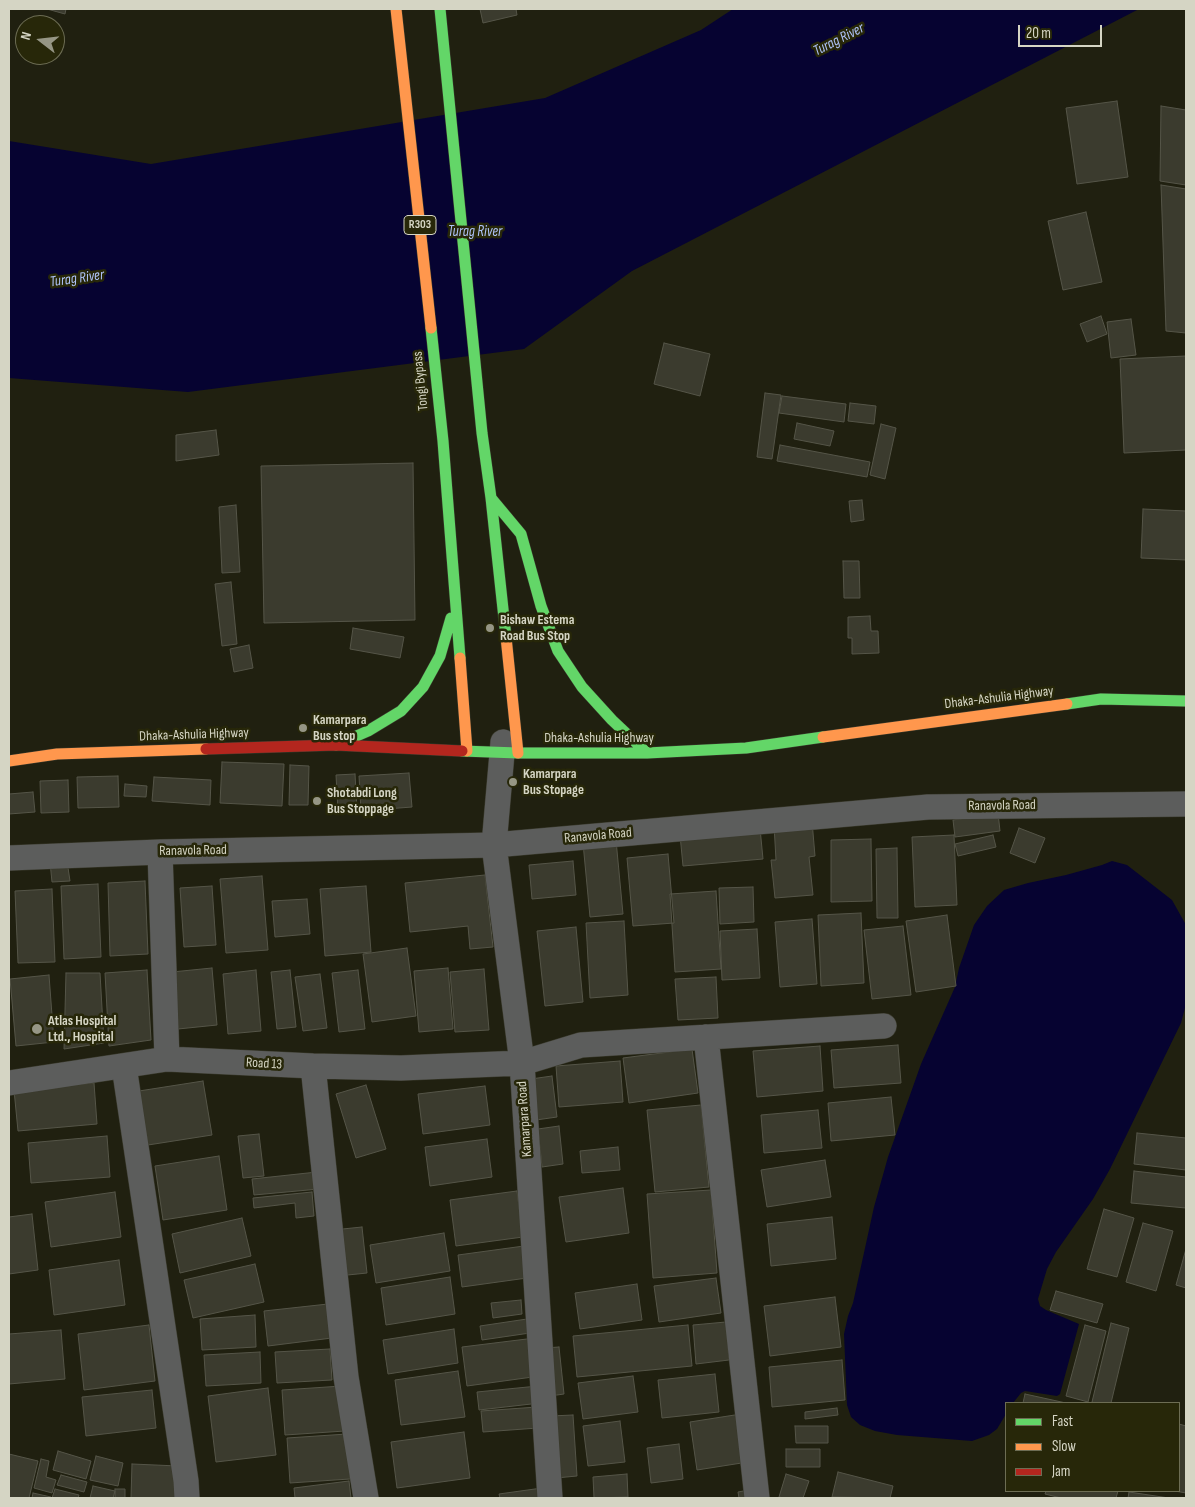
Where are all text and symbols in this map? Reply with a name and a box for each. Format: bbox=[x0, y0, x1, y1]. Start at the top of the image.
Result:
north arrow bbox=[15, 15, 65, 65]
scale bar bbox=[1020, 15, 1104, 47]
water label: Turag River bbox=[811, 20, 867, 60]
text: 20 m bbox=[1026, 24, 1051, 43]
text: N bbox=[17, 30, 35, 42]
road number: R303 bbox=[404, 216, 436, 234]
water label: Turag River bbox=[448, 223, 502, 241]
water label: Turag River bbox=[49, 266, 105, 292]
street label: Tongi Bypass bbox=[410, 351, 432, 411]
place label: Bishaw Estema Road Bus Stop bbox=[500, 612, 574, 644]
marker: Bishaw Estema Road Bus Stop bbox=[484, 622, 496, 634]
street label: Dhaka-Ashulia Highway bbox=[944, 683, 1054, 713]
place label: Kamarpara Bus stop bbox=[313, 712, 366, 744]
marker: Kamarpara Bus stop bbox=[297, 722, 309, 734]
street label: Dhaka-Ashulia Highway bbox=[139, 725, 249, 745]
street label: Dhaka-Ashulia Highway bbox=[544, 730, 654, 746]
place label: Kamarpara Bus Stopage bbox=[523, 766, 584, 799]
marker: Kamarpara Bus Stopage bbox=[507, 776, 519, 788]
place label: Shotabdi Long Bus Stoppage bbox=[327, 785, 397, 818]
marker: Shotabdi Long Bus Stoppage bbox=[311, 795, 323, 807]
street label: Ranavola Road bbox=[968, 797, 1036, 815]
street label: Ranavola Road bbox=[564, 825, 632, 847]
street label: Ranavola Road bbox=[159, 842, 227, 860]
place label: Atlas Hospital Ltd., Hospital bbox=[48, 1013, 116, 1046]
marker: Atlas Hospital Ltd., Hospital bbox=[30, 1022, 44, 1036]
street label: Road 13 bbox=[245, 1055, 283, 1073]
street label: Kamarpara Road bbox=[514, 1081, 536, 1157]
legend bbox=[1005, 1402, 1180, 1492]
text: Fast bbox=[1052, 1412, 1073, 1431]
text: Slow bbox=[1052, 1437, 1076, 1456]
text: Jam bbox=[1052, 1462, 1070, 1481]

